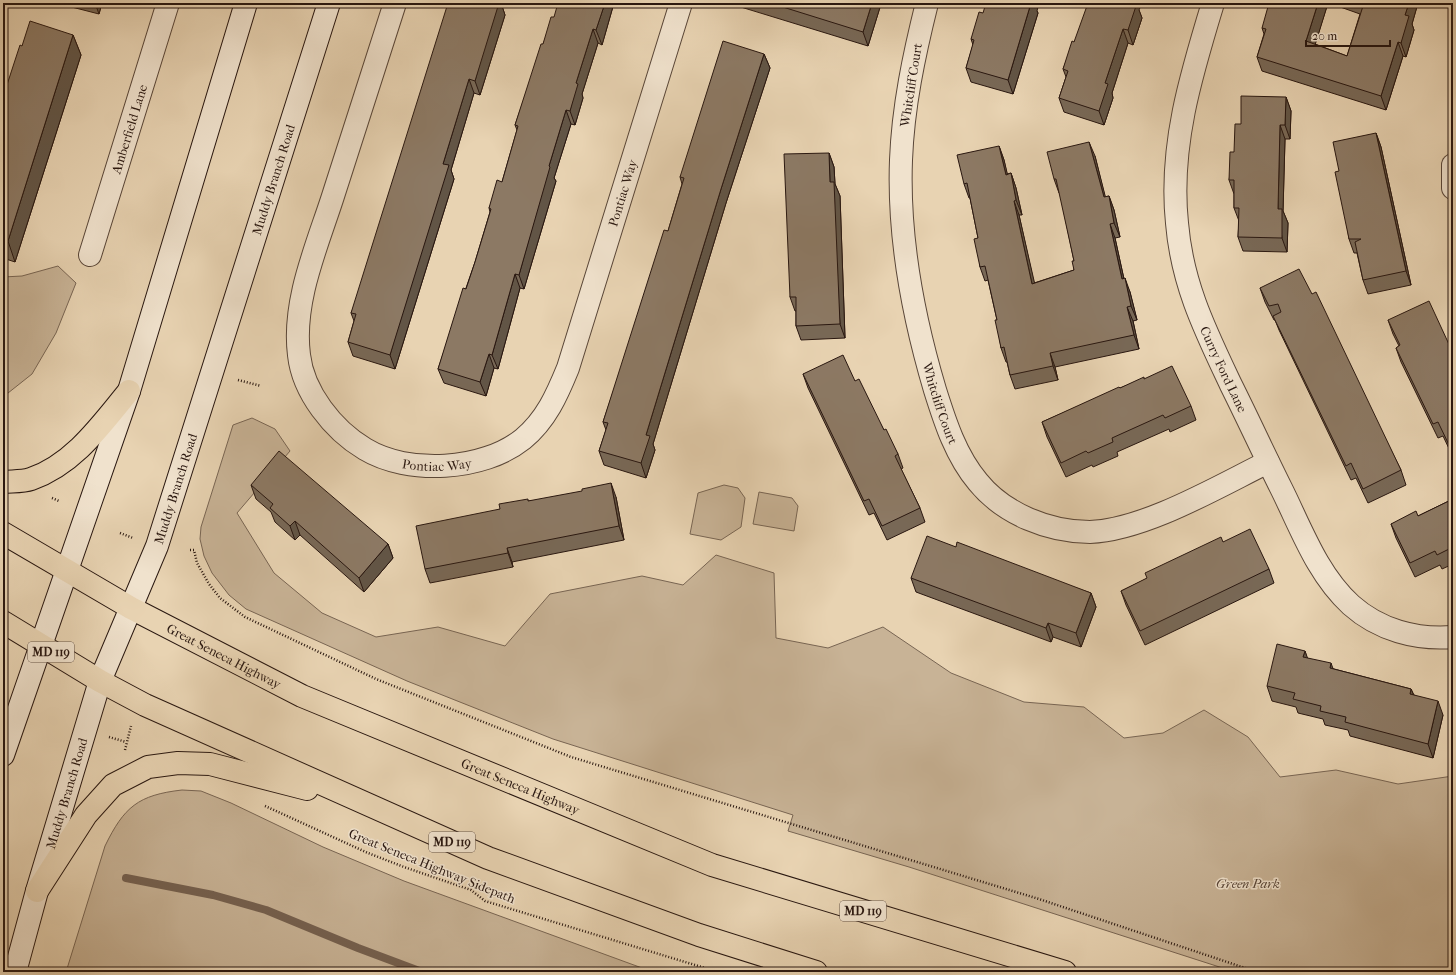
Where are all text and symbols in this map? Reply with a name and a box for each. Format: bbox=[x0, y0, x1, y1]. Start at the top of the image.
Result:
scale bar bbox=[1306, 22, 1390, 48]
text: 20 m bbox=[1312, 29, 1337, 43]
street label: Whitcliff Court bbox=[897, 42, 925, 129]
street label: Amberfield Lane bbox=[108, 82, 150, 176]
street label: Muddy Branch Road bbox=[249, 122, 298, 237]
street label: Pontiac Way bbox=[605, 157, 640, 228]
street label: Curry Ford Lane bbox=[1197, 324, 1251, 415]
street label: Whitcliff Court bbox=[920, 360, 961, 447]
street label: Muddy Branch Road bbox=[151, 431, 200, 546]
street label: Pontiac Way bbox=[401, 455, 474, 474]
street label: Great Seneca Highway bbox=[164, 620, 285, 692]
road number: MD 119 bbox=[28, 642, 74, 662]
street label: Muddy Branch Road bbox=[43, 735, 90, 850]
street label: Great Seneca Highway bbox=[459, 755, 583, 818]
street label: Great Seneca Highway Sidepath bbox=[347, 826, 518, 907]
road number: MD 119 bbox=[429, 832, 475, 852]
park label: Green Park bbox=[1216, 876, 1280, 891]
road number: MD 119 bbox=[840, 901, 886, 921]

